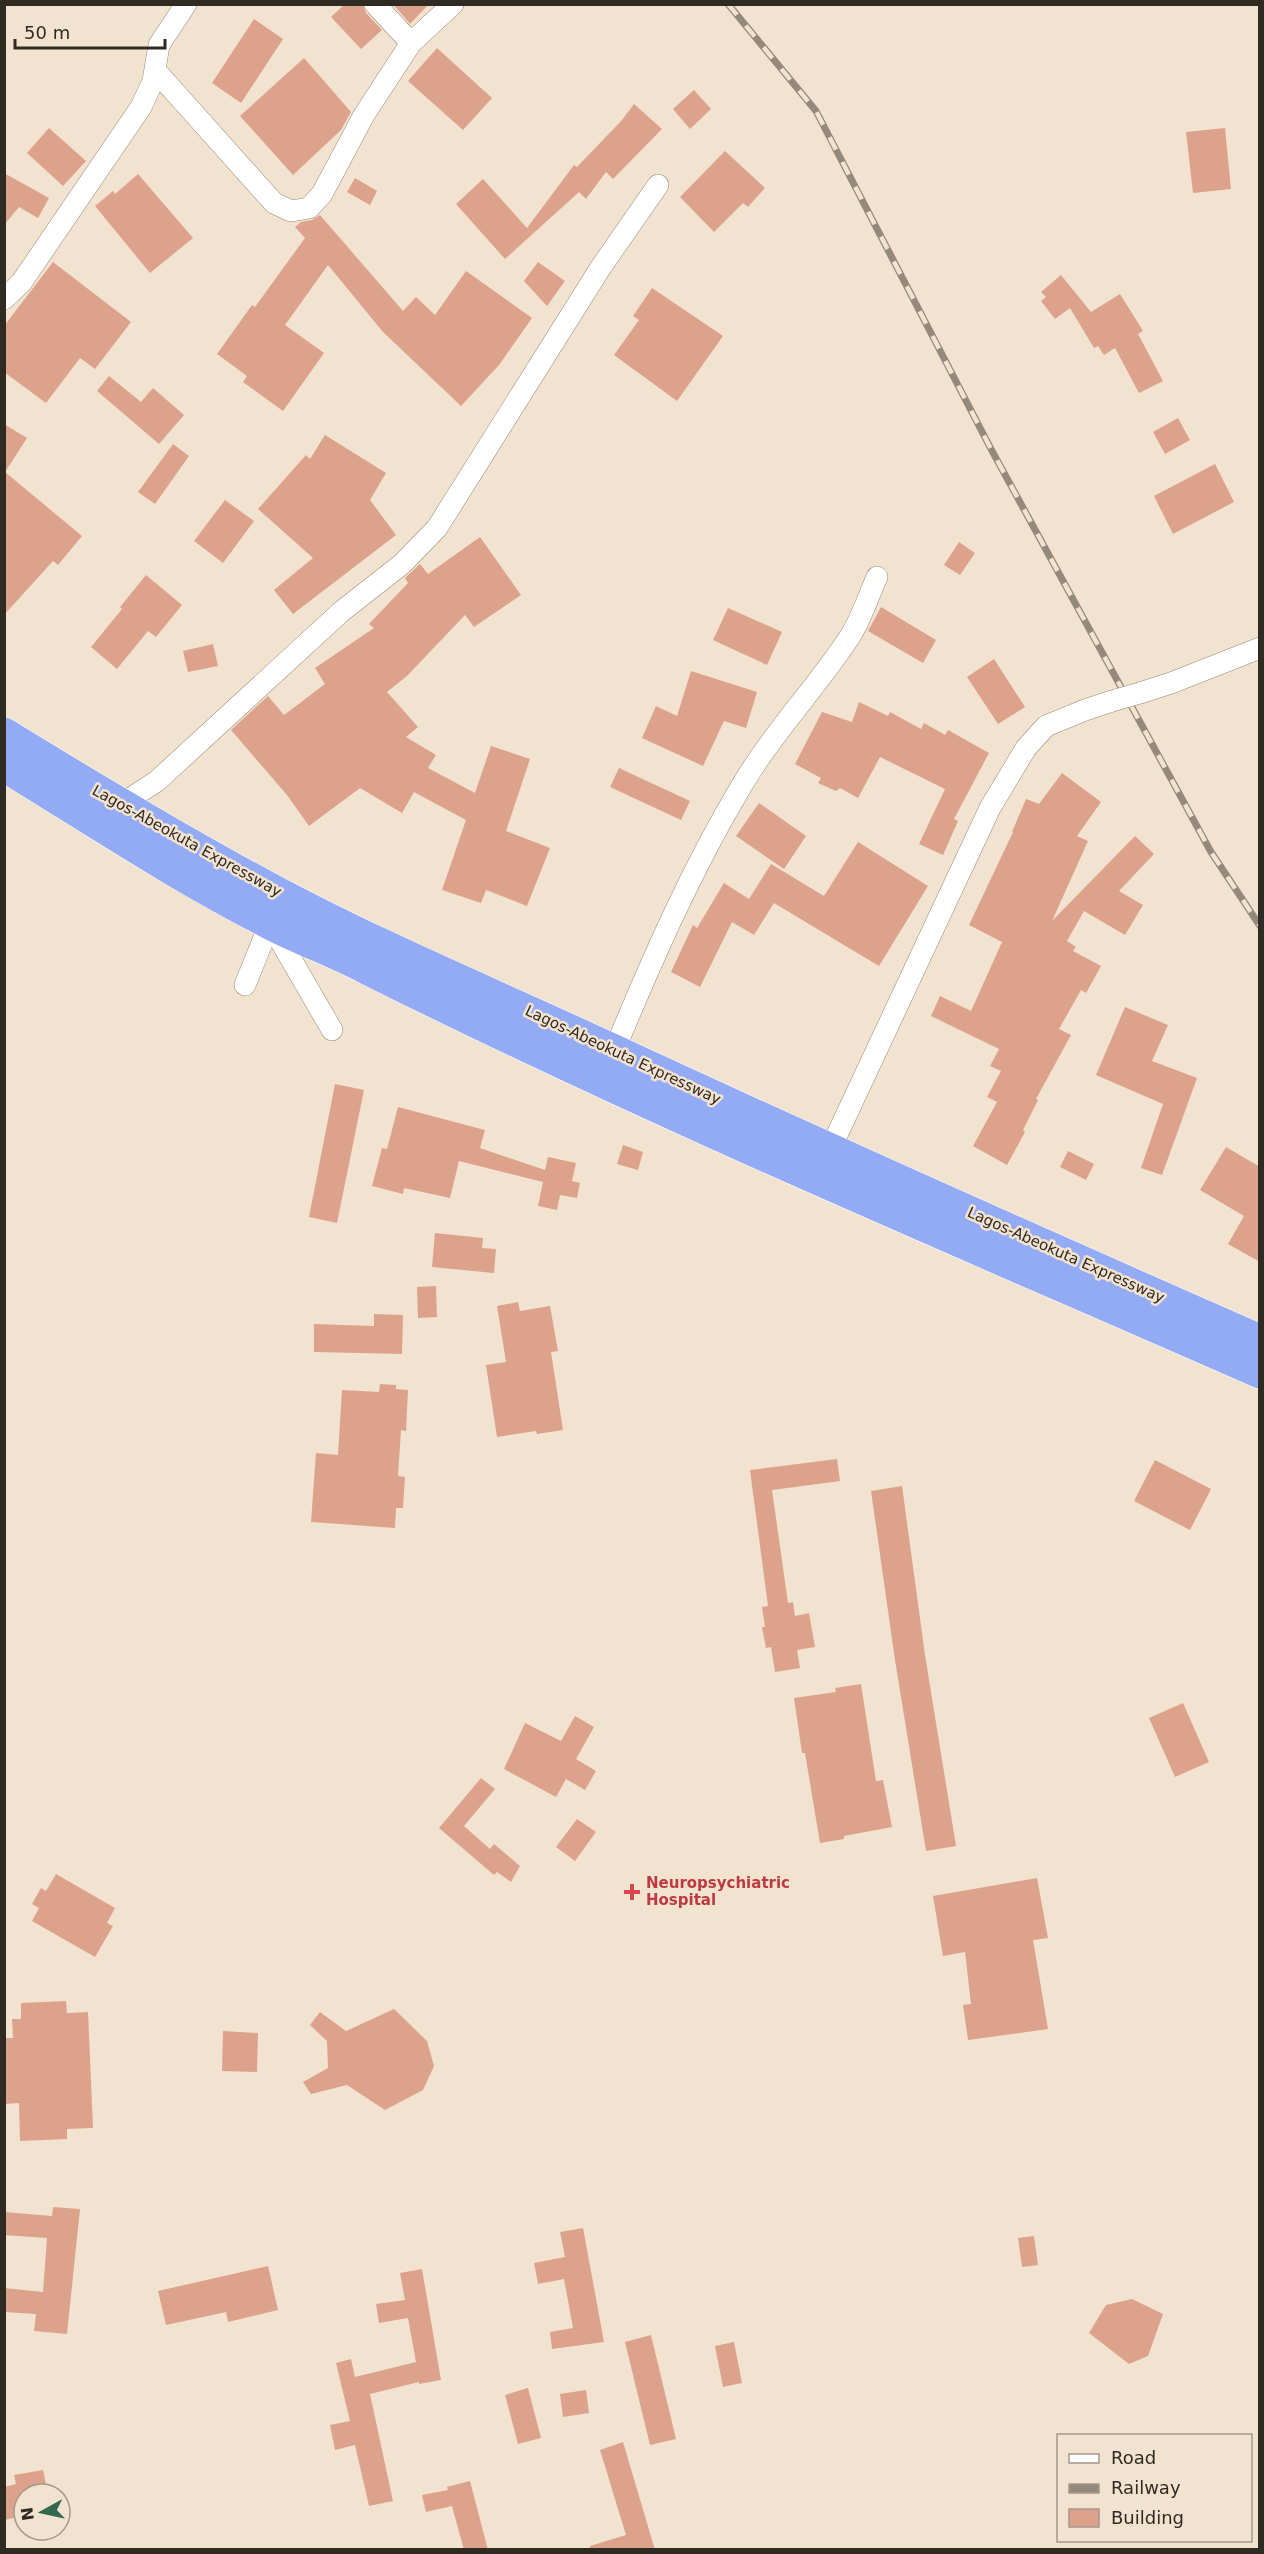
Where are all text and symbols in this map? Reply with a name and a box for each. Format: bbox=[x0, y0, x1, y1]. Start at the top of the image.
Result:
scale bar bbox=[15, 12, 165, 50]
text: 50 m bbox=[24, 22, 70, 43]
street label: Lagos-Abeokuta Expressway bbox=[89, 781, 285, 901]
street label: Lagos-Abeokuta Expressway bbox=[522, 1002, 724, 1108]
street label: Lagos-Abeokuta Expressway bbox=[965, 1203, 1167, 1307]
place label: Neuropsychiatric Hospital bbox=[646, 1874, 790, 1909]
marker: Neuropsychiatric Hospital bbox=[623, 1883, 641, 1901]
legend bbox=[1057, 2434, 1252, 2542]
text: Road bbox=[1111, 2447, 1156, 2468]
text: Railway bbox=[1111, 2477, 1181, 2498]
north arrow bbox=[12, 2482, 72, 2542]
text: N bbox=[17, 2506, 38, 2522]
text: Building bbox=[1111, 2507, 1184, 2528]

